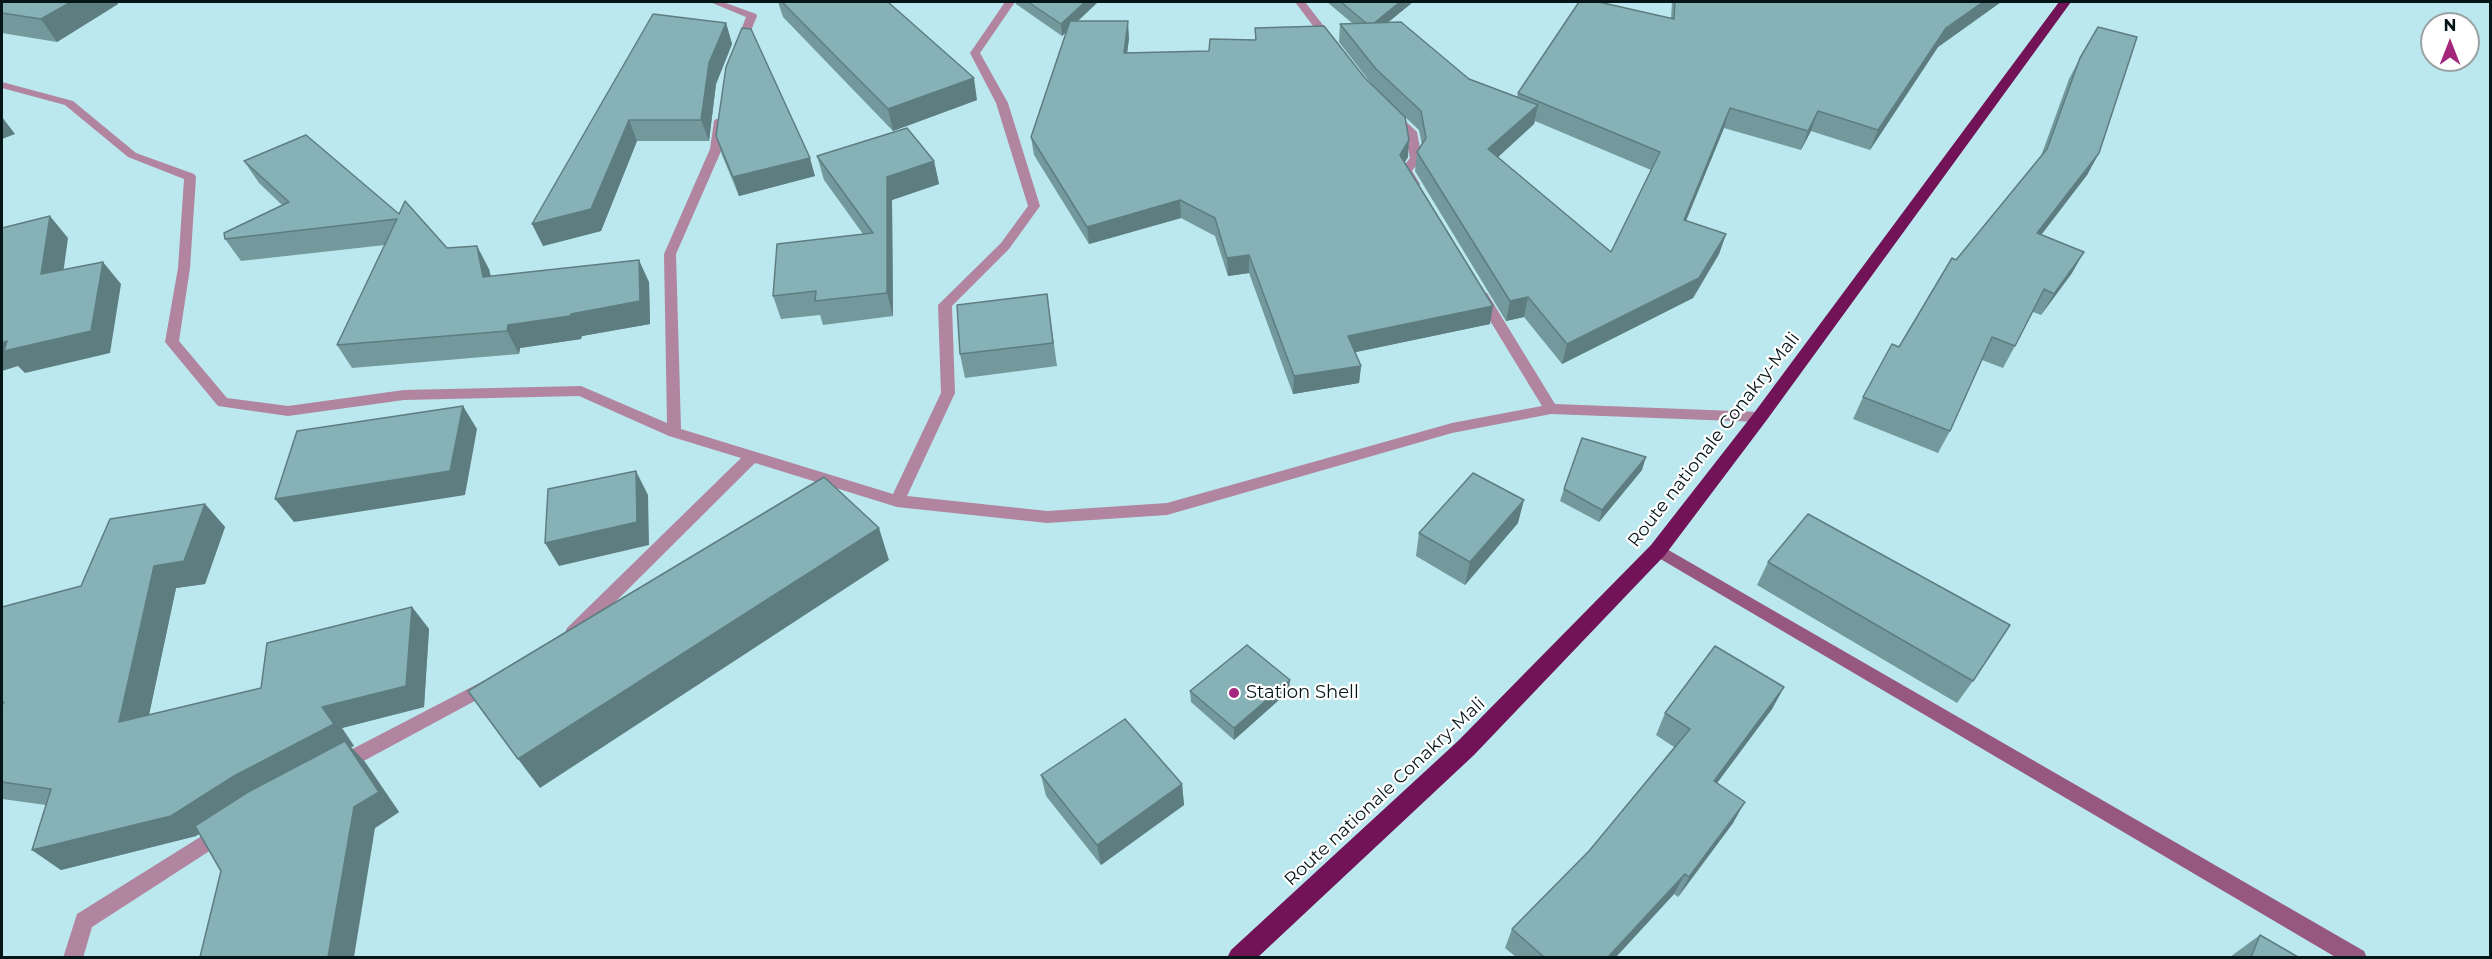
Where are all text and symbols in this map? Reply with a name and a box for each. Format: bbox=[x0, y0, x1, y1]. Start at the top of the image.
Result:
north arrow bbox=[2420, 12, 2480, 72]
text: N bbox=[2444, 16, 2456, 35]
street label: Route nationale Conakry-Mali bbox=[1623, 328, 1805, 552]
place label: Station Shell bbox=[1246, 682, 1359, 704]
marker: Station Shell bbox=[1227, 686, 1241, 700]
street label: Route nationale Conakry-Mali bbox=[1280, 693, 1490, 891]

